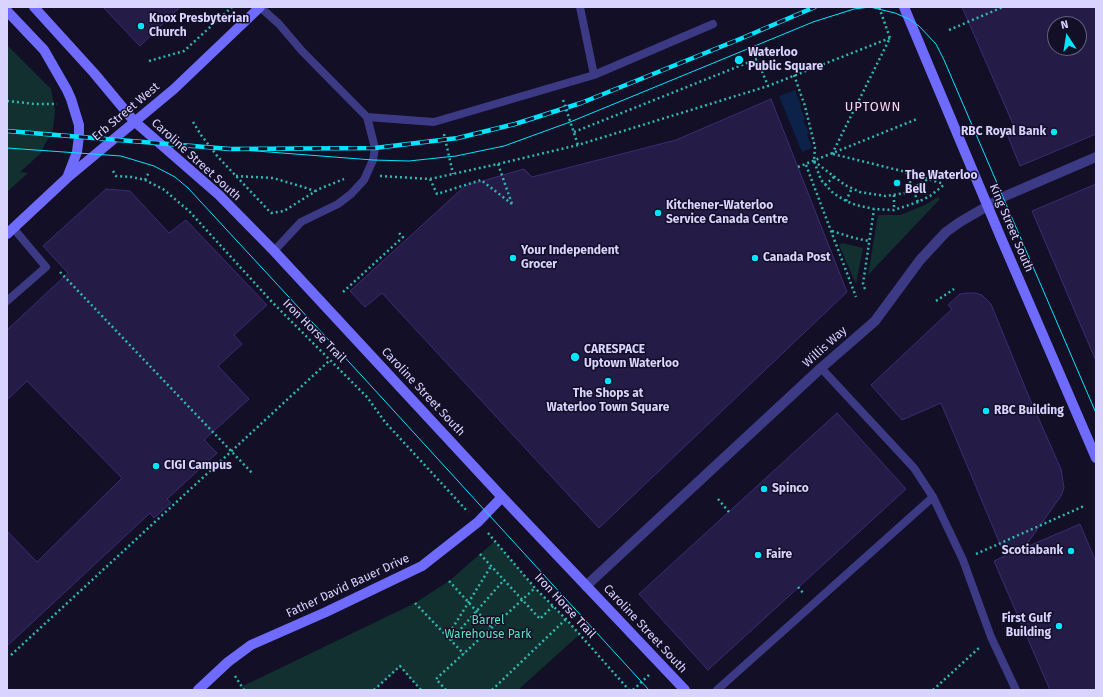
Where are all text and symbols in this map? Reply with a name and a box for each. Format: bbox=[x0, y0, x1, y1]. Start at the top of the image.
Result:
place label: Knox Presbyterian Church bbox=[149, 12, 249, 40]
north arrow bbox=[1047, 16, 1087, 56]
text: N bbox=[1060, 18, 1070, 32]
marker: Knox Presbyterian Church bbox=[136, 21, 146, 31]
place label: Waterloo Public Square bbox=[748, 46, 823, 74]
marker: Waterloo Public Square bbox=[733, 54, 745, 66]
street label: Erb Street West bbox=[89, 80, 163, 144]
district label: UPTOWN bbox=[845, 99, 901, 115]
street label: Caroline Street South bbox=[148, 116, 244, 204]
place label: RBC Royal Bank bbox=[961, 125, 1046, 139]
marker: RBC Royal Bank bbox=[1049, 127, 1059, 137]
place label: The Waterloo Bell bbox=[905, 169, 978, 197]
marker: The Waterloo Bell bbox=[892, 178, 902, 188]
street label: King Street South bbox=[986, 182, 1036, 274]
place label: Kitchener-Waterloo Service Canada Centre bbox=[666, 199, 788, 227]
marker: Kitchener-Waterloo Service Canada Centre bbox=[653, 208, 663, 218]
place label: Your Independent Grocer bbox=[521, 244, 619, 272]
place label: Canada Post bbox=[763, 251, 831, 265]
marker: Your Independent Grocer bbox=[508, 253, 518, 263]
marker: Canada Post bbox=[750, 253, 760, 263]
street label: Iron Horse Trail bbox=[279, 296, 349, 366]
street label: Willis Way bbox=[800, 323, 850, 371]
place label: CARESPACE Uptown Waterloo bbox=[584, 343, 679, 371]
street label: Caroline Street South bbox=[378, 345, 468, 439]
marker: CARESPACE Uptown Waterloo bbox=[569, 351, 581, 363]
marker: The Shops at Waterloo Town Square bbox=[603, 376, 613, 386]
place label: The Shops at Waterloo Town Square bbox=[547, 387, 669, 415]
place label: RBC Building bbox=[994, 404, 1064, 418]
marker: RBC Building bbox=[981, 406, 991, 416]
place label: CIGI Campus bbox=[164, 459, 232, 473]
marker: CIGI Campus bbox=[151, 461, 161, 471]
place label: Spinco bbox=[772, 482, 809, 496]
marker: Spinco bbox=[759, 484, 769, 494]
place label: Scotiabank bbox=[1002, 544, 1063, 558]
marker: Scotiabank bbox=[1066, 546, 1076, 556]
place label: Faire bbox=[766, 548, 792, 562]
marker: Faire bbox=[753, 550, 763, 560]
street label: Father David Bauer Drive bbox=[284, 551, 412, 621]
street label: Iron Horse Trail bbox=[531, 571, 599, 641]
street label: Caroline Street South bbox=[600, 582, 690, 676]
place label: First Gulf Building bbox=[1002, 612, 1051, 640]
park label: Barrel Warehouse Park bbox=[445, 614, 531, 642]
marker: First Gulf Building bbox=[1054, 621, 1064, 631]

